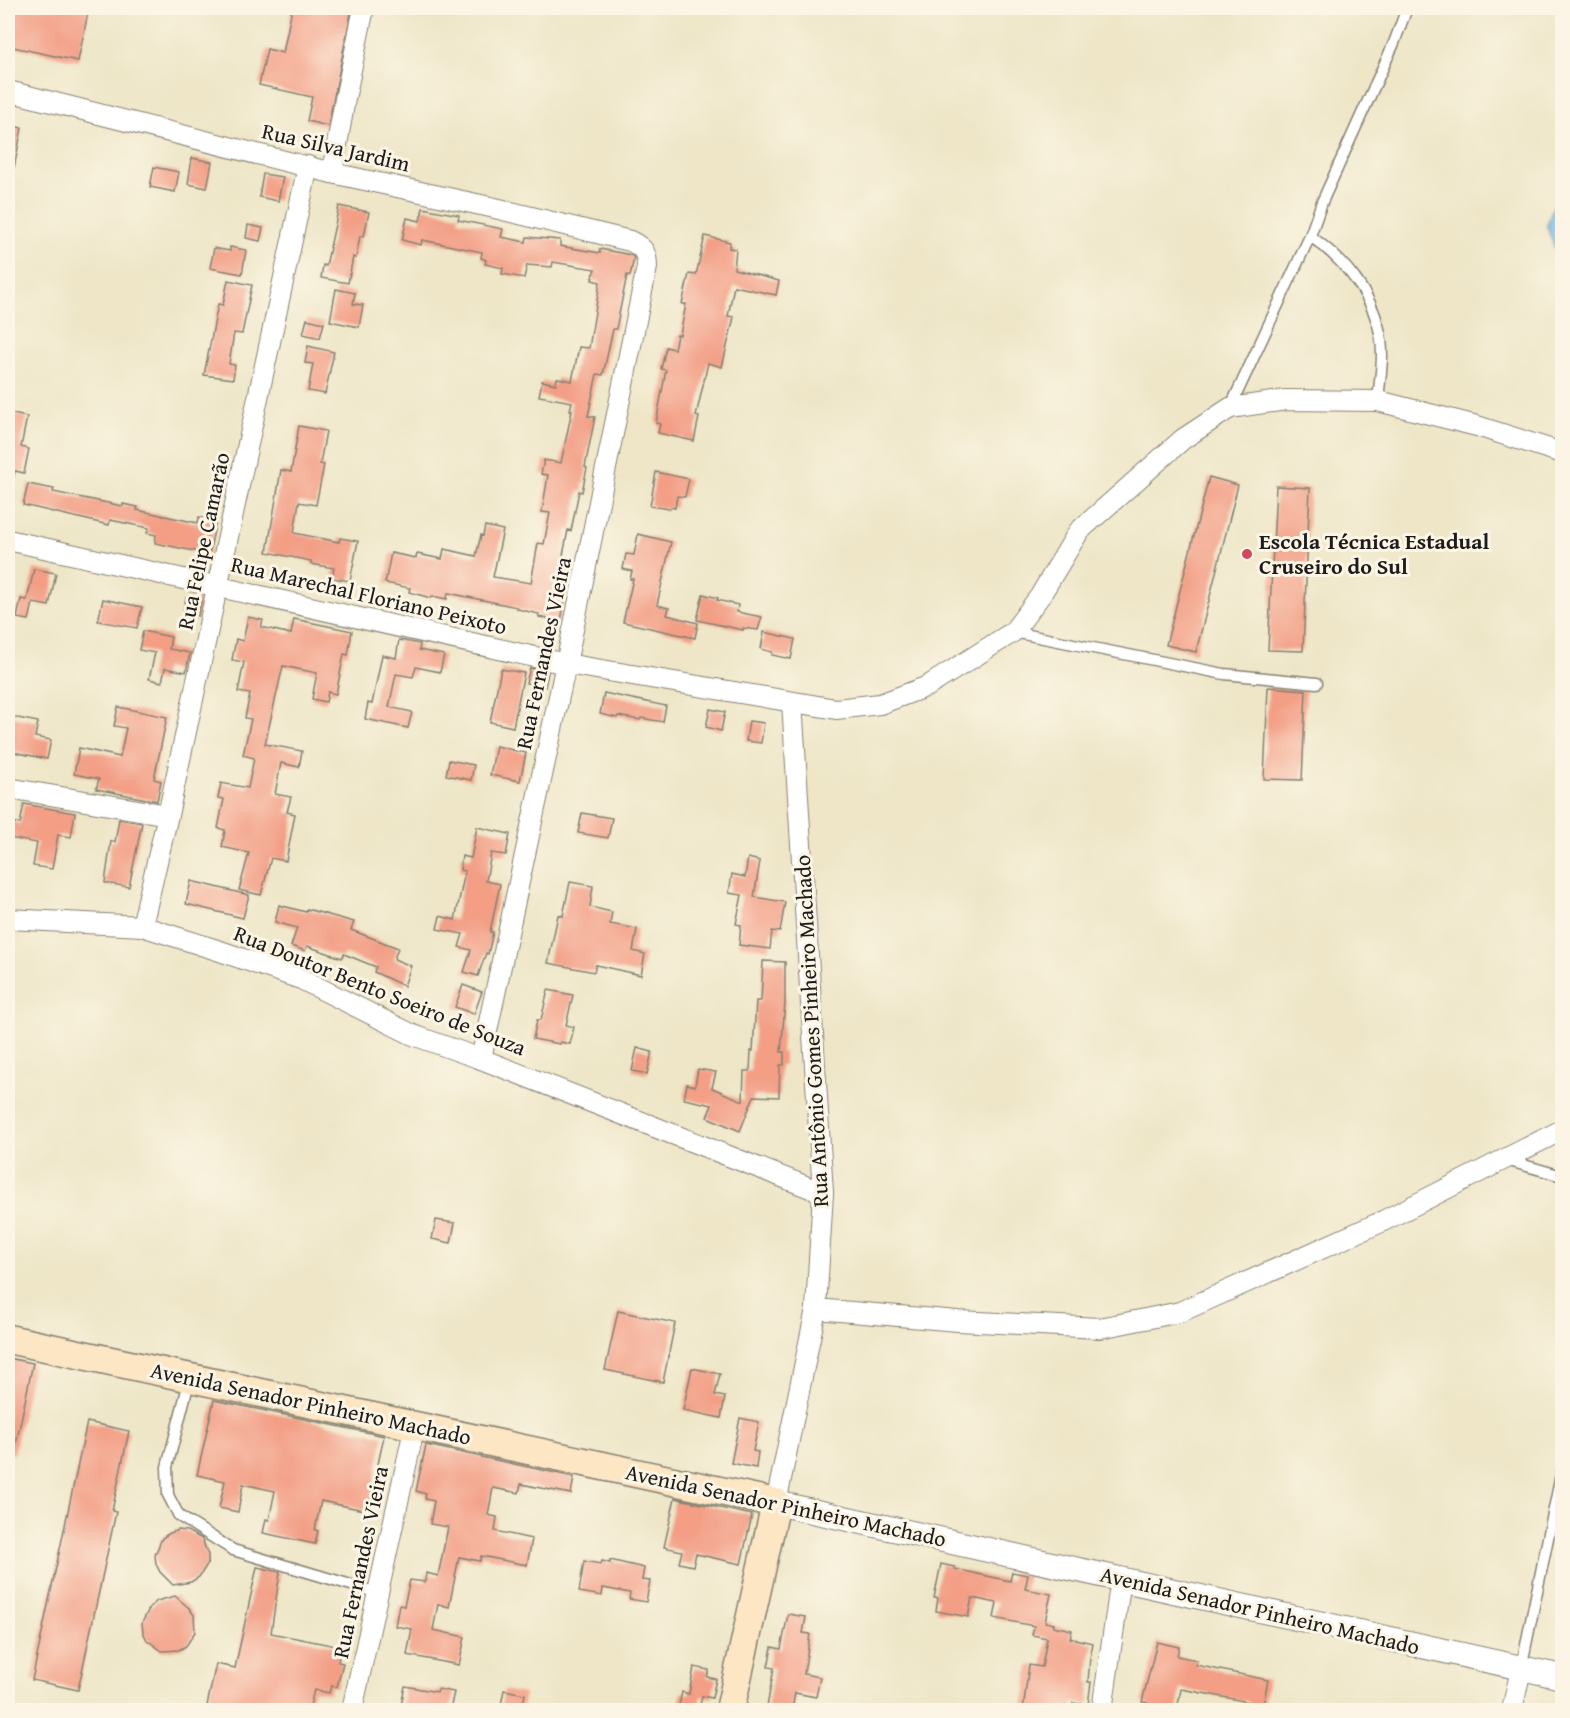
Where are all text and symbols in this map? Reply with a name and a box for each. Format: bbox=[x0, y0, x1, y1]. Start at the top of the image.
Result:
street label: Rua Silva Jardim bbox=[259, 114, 413, 180]
street label: Rua Felipe Camarão bbox=[169, 449, 237, 633]
place label: Escola Técnica Estadual Cruseiro do Sul bbox=[1259, 525, 1489, 582]
marker: Escola Técnica Estadual Cruseiro do Sul bbox=[1240, 547, 1254, 561]
street label: Rua Marechal Floriano Peixoto bbox=[228, 548, 510, 642]
street label: Rua Fernandes Vieira bbox=[507, 553, 579, 752]
street label: Rua Antônio Gomes Pinheiro Machado bbox=[786, 854, 836, 1208]
street label: Rua Doutor Bento Soeiro de Souza bbox=[229, 917, 531, 1064]
street label: Avenida Senador Pinheiro Machado bbox=[148, 1353, 474, 1453]
street label: Avenida Senador Pinheiro Machado bbox=[623, 1455, 949, 1555]
street label: Rua Fernandes Vieira bbox=[324, 1462, 396, 1661]
street label: Avenida Senador Pinheiro Machado bbox=[1097, 1558, 1423, 1662]

